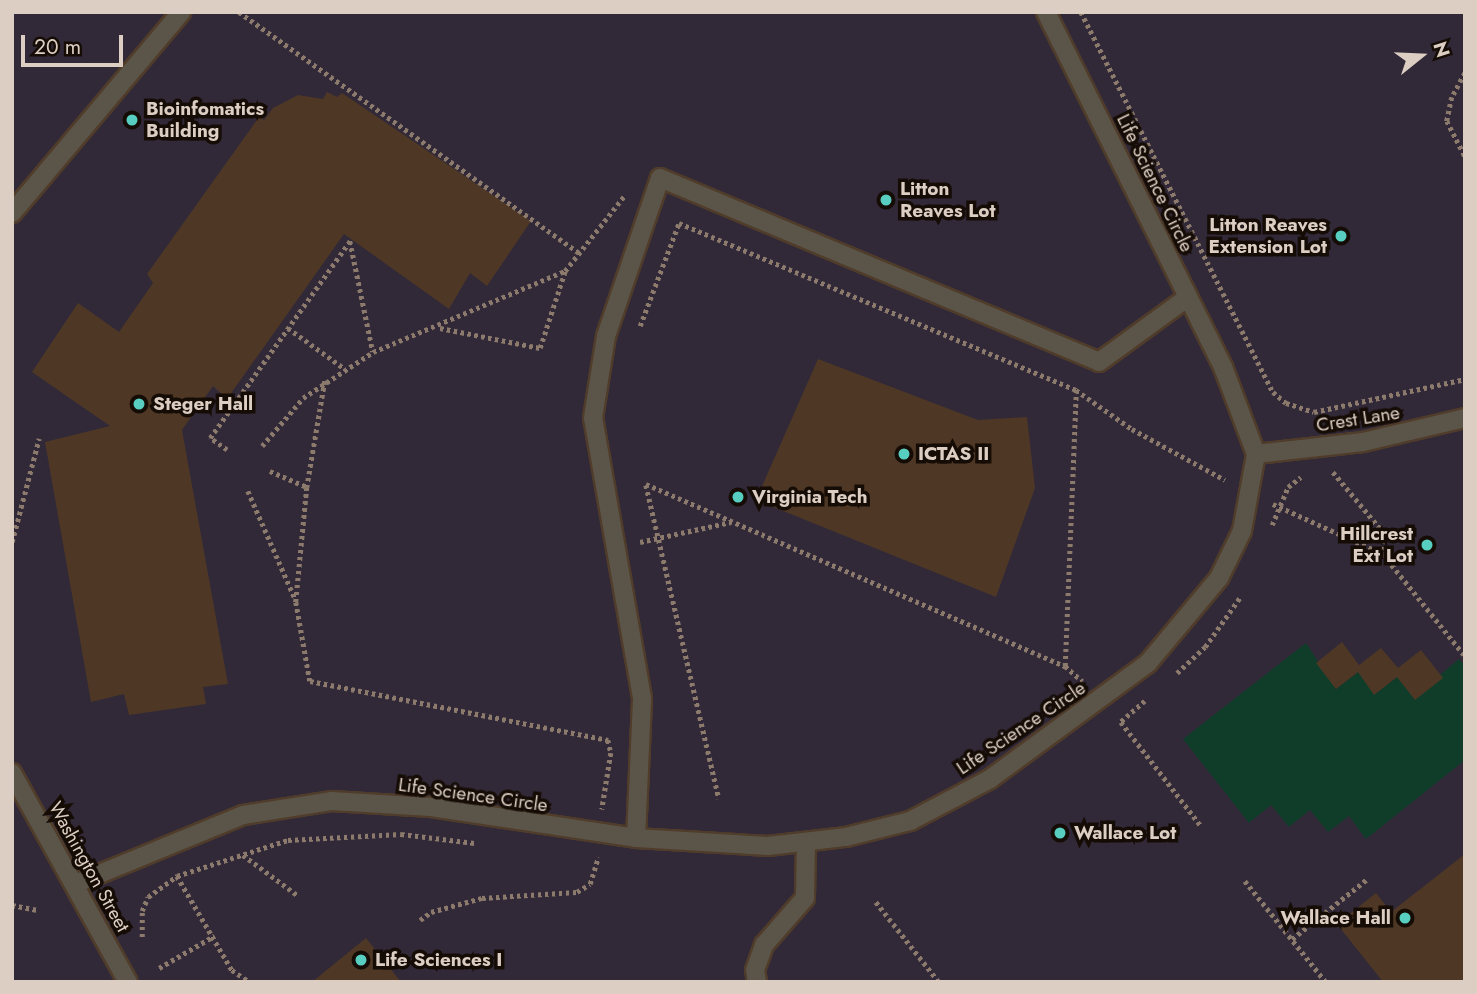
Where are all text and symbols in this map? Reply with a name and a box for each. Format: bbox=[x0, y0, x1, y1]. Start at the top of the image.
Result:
scale bar bbox=[24, 21, 126, 65]
north arrow bbox=[1386, 21, 1456, 91]
text: 20 m bbox=[34, 32, 81, 62]
text: N bbox=[1426, 38, 1457, 61]
place label: Bioinfomatics Building bbox=[146, 98, 264, 142]
street label: Life Science Circle bbox=[1112, 110, 1198, 256]
marker: Bioinfomatics Building bbox=[124, 112, 140, 128]
place label: Litton Reaves Lot bbox=[900, 178, 996, 222]
marker: Litton Reaves Lot bbox=[878, 192, 894, 208]
place label: Litton Reaves Extension Lot bbox=[1209, 214, 1327, 258]
marker: Litton Reaves Extension Lot bbox=[1333, 228, 1349, 244]
place label: Steger Hall bbox=[153, 393, 253, 415]
marker: Steger Hall bbox=[131, 396, 147, 412]
street label: Crest Lane bbox=[1315, 401, 1401, 437]
place label: ICTAS II bbox=[918, 443, 989, 465]
marker: ICTAS II bbox=[896, 446, 912, 462]
place label: Virginia Tech bbox=[752, 486, 868, 508]
marker: Virginia Tech bbox=[730, 489, 746, 505]
place label: Hillcrest Ext Lot bbox=[1340, 523, 1413, 567]
marker: Hillcrest Ext Lot bbox=[1419, 537, 1435, 553]
street label: Life Science Circle bbox=[952, 676, 1090, 780]
street label: Life Science Circle bbox=[397, 773, 549, 817]
street label: Washington Street bbox=[44, 798, 134, 936]
place label: Wallace Lot bbox=[1074, 822, 1176, 844]
marker: Wallace Lot bbox=[1052, 825, 1068, 841]
place label: Wallace Hall bbox=[1281, 907, 1391, 929]
marker: Wallace Hall bbox=[1397, 910, 1413, 926]
place label: Life Sciences I bbox=[375, 949, 502, 971]
marker: Life Sciences I bbox=[353, 952, 369, 968]

